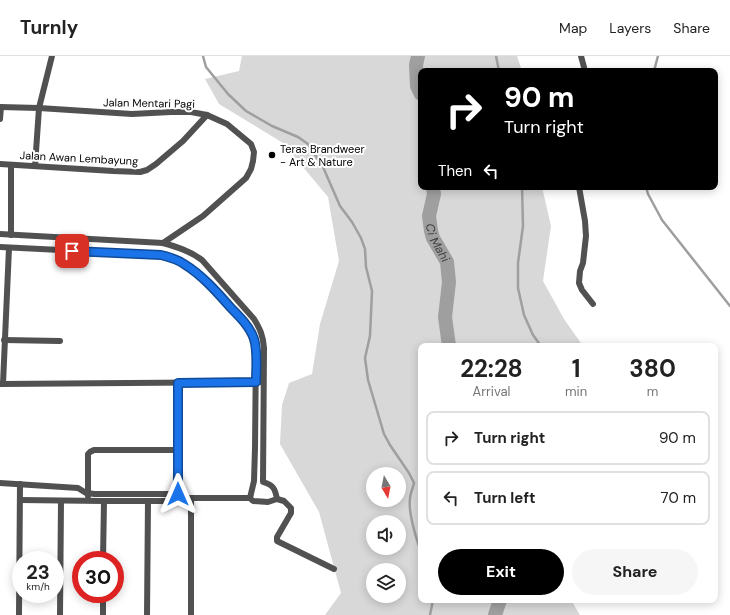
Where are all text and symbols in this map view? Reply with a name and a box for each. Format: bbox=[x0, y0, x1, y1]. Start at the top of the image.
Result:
text: Turnly bbox=[20, 15, 78, 40]
text: Map bbox=[559, 19, 587, 37]
text: Layers bbox=[609, 19, 651, 37]
text: Share bbox=[673, 19, 710, 37]
text: 90 m bbox=[504, 79, 574, 116]
icon: right bbox=[438, 84, 490, 136]
street label: Jalan Mentari Pagi bbox=[103, 95, 195, 111]
text: Turn right bbox=[504, 115, 584, 139]
place label: Teras Brandweer - Art & Nature bbox=[280, 142, 365, 169]
street label: Jalan Awan Lembayung bbox=[19, 148, 139, 168]
marker: Teras Brandweer - Art & Nature bbox=[267, 150, 277, 160]
icon: left bbox=[480, 160, 502, 182]
text: Then bbox=[438, 161, 472, 181]
water label: Ci Mahi bbox=[422, 222, 454, 266]
pin bbox=[55, 234, 89, 268]
icon: arrive bbox=[61, 240, 83, 262]
text: 22:28 bbox=[460, 353, 523, 384]
text: 1 bbox=[572, 353, 580, 384]
text: 380 bbox=[629, 353, 676, 384]
text: Arrival bbox=[473, 383, 510, 400]
text: min bbox=[565, 383, 587, 400]
text: m bbox=[647, 383, 658, 400]
icon: right bbox=[440, 427, 462, 449]
text: Turn right bbox=[474, 428, 545, 448]
text: 90 m bbox=[659, 428, 696, 448]
north arrow bbox=[366, 467, 406, 507]
map controls bbox=[366, 467, 406, 603]
position arrow bbox=[157, 473, 199, 515]
icon: left bbox=[440, 487, 462, 509]
text: Turn left bbox=[474, 488, 535, 508]
text: 70 m bbox=[661, 488, 696, 508]
button: sound bbox=[366, 515, 406, 555]
button: Exit bbox=[438, 549, 564, 595]
button: Share bbox=[572, 549, 698, 595]
speed limit sign: 30 bbox=[72, 551, 124, 603]
text: 23 bbox=[26, 559, 50, 585]
button: layers bbox=[366, 563, 406, 603]
text: km/h bbox=[26, 580, 50, 593]

